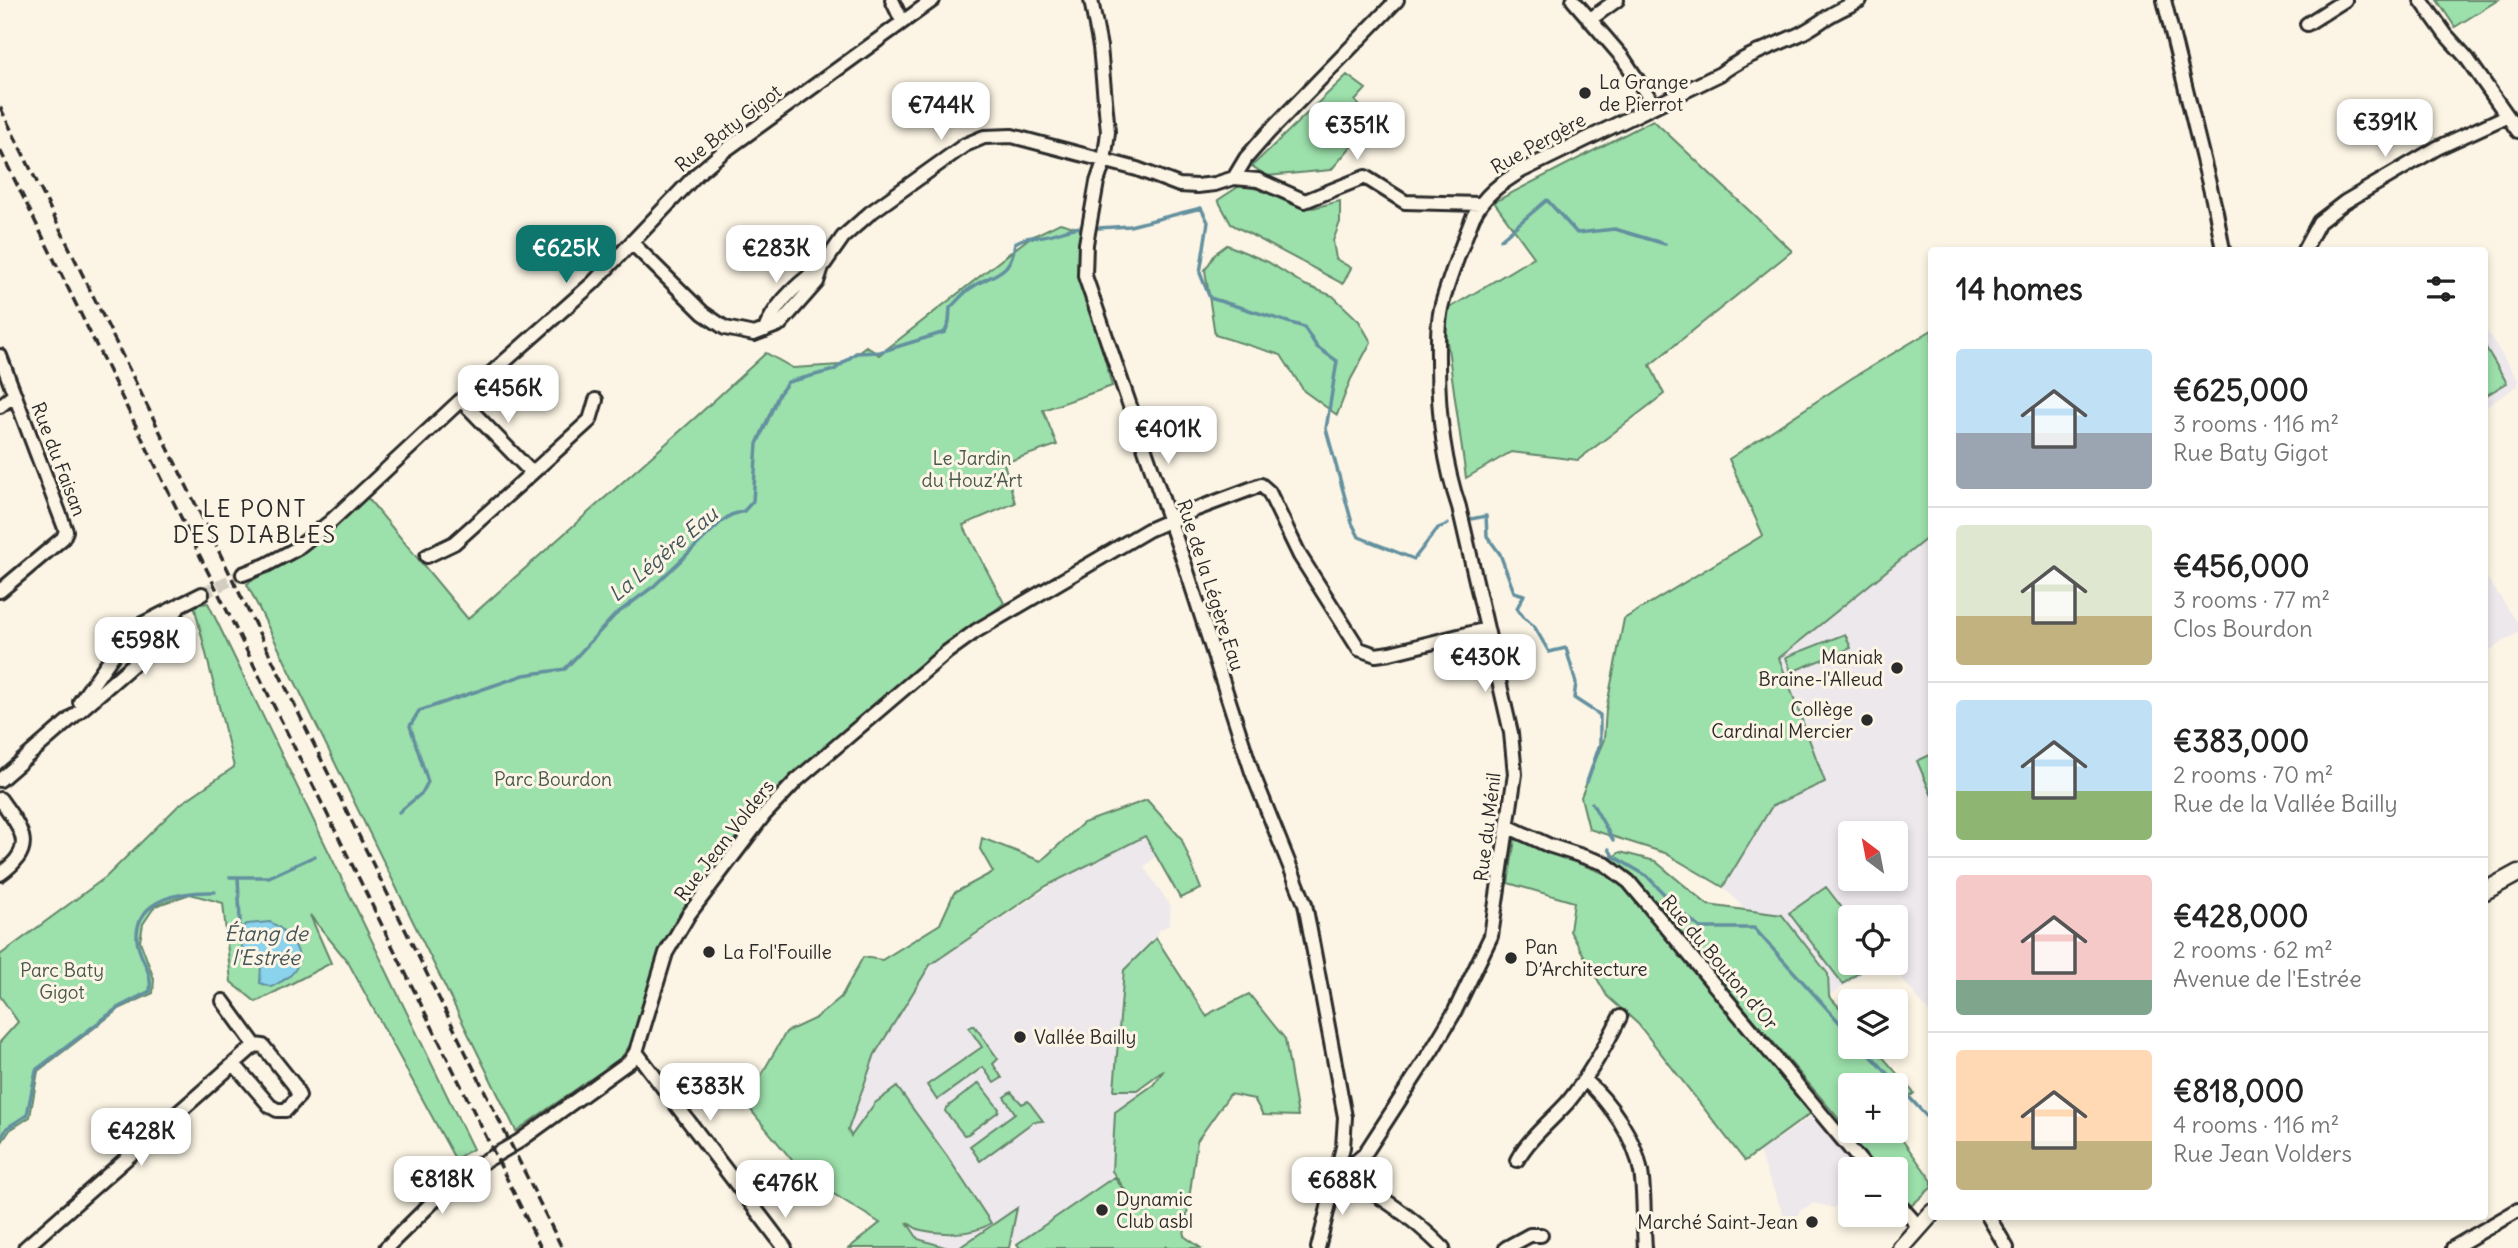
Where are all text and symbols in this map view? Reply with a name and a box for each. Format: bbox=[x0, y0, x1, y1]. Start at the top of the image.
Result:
place label: La Grange de Pierrot bbox=[1599, 70, 1689, 116]
street label: Rue Baty Gigot bbox=[670, 79, 786, 177]
pin: €744K bbox=[892, 82, 990, 142]
marker: La Grange de Pierrot bbox=[1577, 85, 1593, 101]
text: €744K bbox=[908, 90, 974, 119]
pin: €391K bbox=[2336, 100, 2434, 159]
pin: €351K bbox=[1308, 102, 1406, 162]
street label: Rue Pergère bbox=[1486, 107, 1590, 179]
text: €391K bbox=[2353, 107, 2417, 136]
text: €351K bbox=[1325, 110, 1389, 139]
pin: €625K bbox=[517, 226, 615, 285]
pin: €283K bbox=[727, 226, 825, 285]
text: €625K bbox=[532, 233, 600, 262]
text: €283K bbox=[742, 233, 810, 262]
text: 14 homes bbox=[1956, 270, 2083, 308]
icon: filters bbox=[2422, 270, 2460, 308]
pin: €456K bbox=[459, 366, 557, 425]
text: €625,000 bbox=[2173, 371, 2309, 409]
text: €456K bbox=[474, 373, 542, 402]
icon: home bbox=[2012, 377, 2096, 461]
street label: Rue du Faisan bbox=[26, 399, 92, 519]
pin: €401K bbox=[1119, 406, 1217, 466]
text: 3 rooms · 116 m² bbox=[2173, 409, 2339, 438]
text: €401K bbox=[1135, 414, 1201, 443]
text: Rue Baty Gigot bbox=[2173, 438, 2328, 467]
park label: Le Jardin du Houz’Art bbox=[921, 446, 1023, 492]
district label: LE PONT DES DIABLES bbox=[173, 494, 337, 549]
street label: Rue de la Légère Eau bbox=[1172, 496, 1250, 674]
water label: La Légère Eau bbox=[603, 500, 724, 607]
text: €456,000 bbox=[2173, 547, 2309, 585]
icon: home bbox=[2012, 553, 2096, 637]
text: 3 rooms · 77 m² bbox=[2173, 585, 2330, 614]
text: Clos Bourdon bbox=[2173, 614, 2312, 643]
pin: €598K bbox=[96, 618, 194, 677]
text: €598K bbox=[111, 625, 179, 654]
pin: €430K bbox=[1436, 634, 1534, 694]
text: €430K bbox=[1450, 642, 1520, 671]
place label: Maniak Braine-l'Alleud bbox=[1758, 645, 1883, 691]
marker: Maniak Braine-l'Alleud bbox=[1889, 660, 1905, 676]
place label: Collège Cardinal Mercier bbox=[1711, 697, 1853, 743]
marker: Collège Cardinal Mercier bbox=[1859, 712, 1875, 728]
text: €383,000 bbox=[2173, 722, 2309, 760]
icon: home bbox=[2012, 728, 2096, 812]
text: 2 rooms · 70 m² bbox=[2173, 760, 2333, 789]
park label: Parc Bourdon bbox=[494, 767, 612, 791]
street label: Rue du Ménil bbox=[1468, 771, 1506, 883]
street label: Rue Jean Volders bbox=[669, 774, 779, 906]
text: Rue de la Vallée Bailly bbox=[2173, 789, 2398, 818]
north arrow bbox=[1838, 821, 1908, 891]
map controls bbox=[1838, 821, 1908, 1227]
street label: Rue du Bouton d'Or bbox=[1657, 890, 1784, 1034]
text: €428,000 bbox=[2173, 897, 2309, 935]
icon: home bbox=[2012, 903, 2096, 987]
button: locate bbox=[1838, 905, 1908, 975]
water label: Étang de l'Estrée bbox=[224, 920, 309, 971]
place label: Pan D’Architecture bbox=[1525, 935, 1648, 981]
text: 2 rooms · 62 m² bbox=[2173, 935, 2333, 964]
place label: La Fol'Fouille bbox=[723, 940, 832, 964]
marker: La Fol'Fouille bbox=[701, 944, 717, 960]
marker: Pan D’Architecture bbox=[1503, 950, 1519, 966]
park label: Parc Baty Gigot bbox=[20, 958, 104, 1004]
text: Avenue de l'Estrée bbox=[2173, 964, 2362, 993]
button: layers bbox=[1838, 989, 1908, 1059]
place label: Vallée Bailly bbox=[1034, 1025, 1136, 1049]
marker: Vallée Bailly bbox=[1012, 1029, 1028, 1045]
pin: €383K bbox=[661, 1064, 759, 1123]
text: €383K bbox=[676, 1071, 744, 1100]
text: €818,000 bbox=[2173, 1072, 2304, 1110]
button: + bbox=[1838, 1073, 1908, 1143]
icon: home bbox=[2012, 1078, 2096, 1162]
pin: €428K bbox=[92, 1108, 190, 1168]
text: 4 rooms · 116 m² bbox=[2173, 1110, 2339, 1139]
text: €428K bbox=[107, 1116, 175, 1145]
text: Rue Jean Volders bbox=[2173, 1139, 2352, 1168]
pin: €818K bbox=[393, 1156, 491, 1216]
button: − bbox=[1838, 1157, 1908, 1227]
pin: €688K bbox=[1293, 1158, 1391, 1217]
pin: €476K bbox=[736, 1160, 834, 1220]
text: €818K bbox=[410, 1164, 474, 1193]
text: €688K bbox=[1308, 1165, 1376, 1194]
text: €476K bbox=[752, 1168, 818, 1197]
place label: Dynamic Club asbl bbox=[1116, 1187, 1193, 1233]
marker: Dynamic Club asbl bbox=[1094, 1202, 1110, 1218]
place label: Marché Saint-Jean bbox=[1637, 1210, 1798, 1234]
marker: Marché Saint-Jean bbox=[1804, 1214, 1820, 1230]

